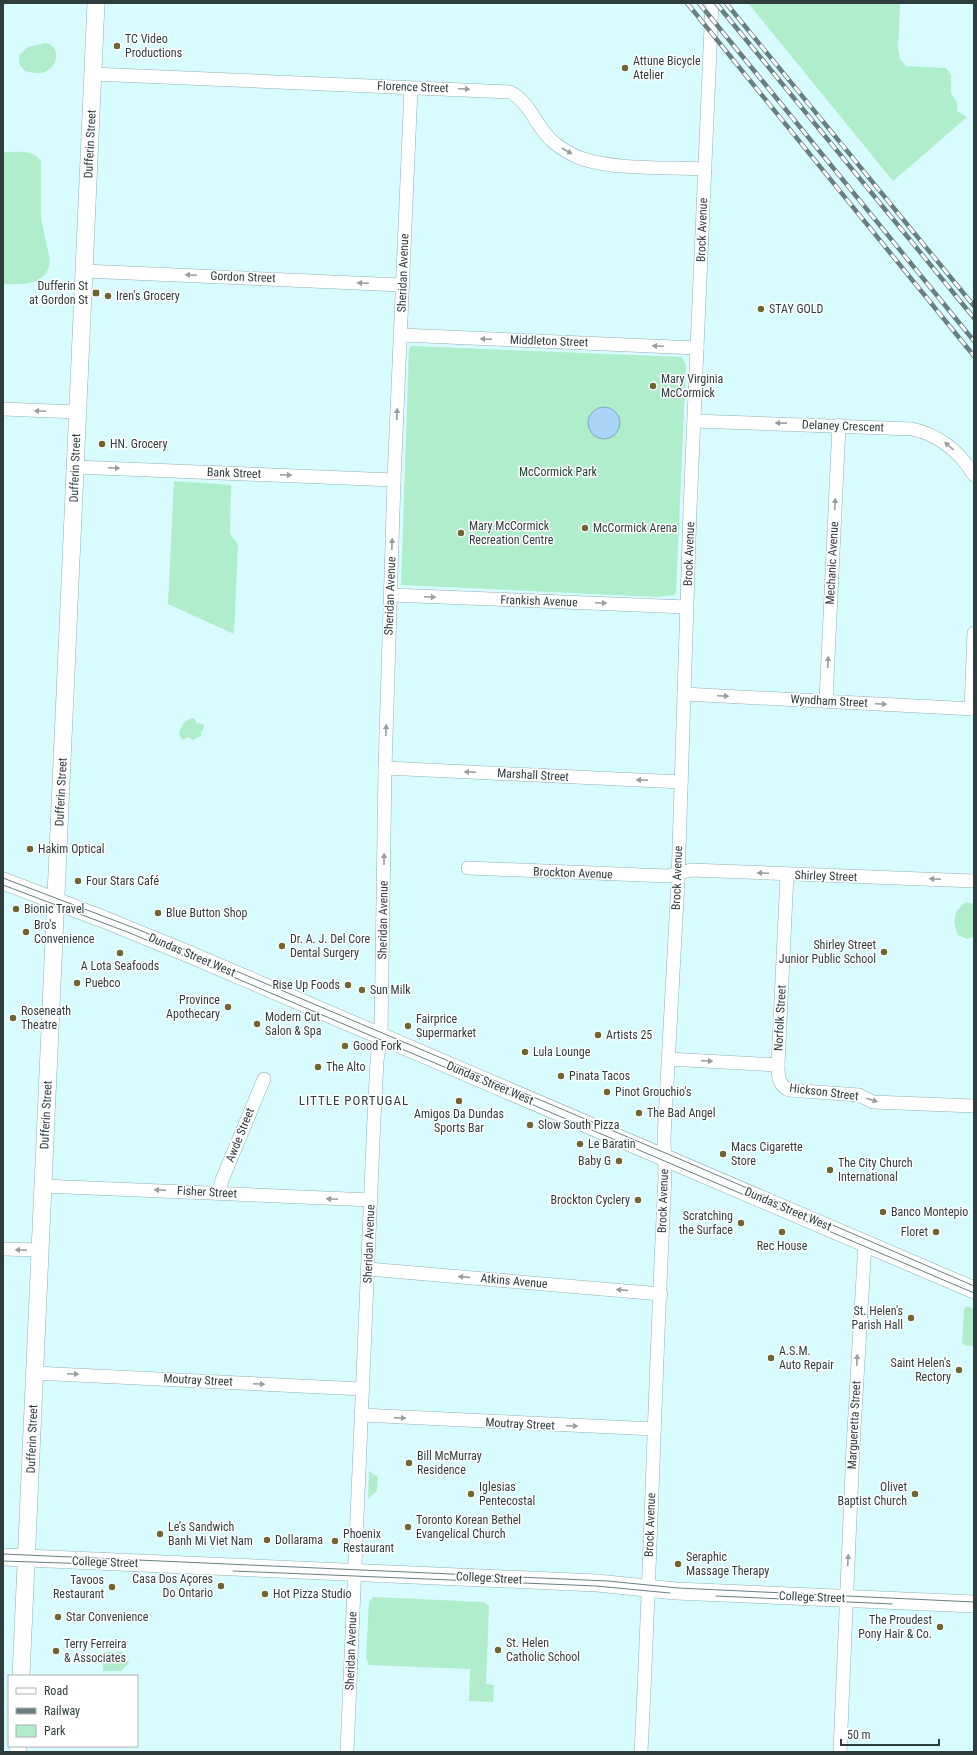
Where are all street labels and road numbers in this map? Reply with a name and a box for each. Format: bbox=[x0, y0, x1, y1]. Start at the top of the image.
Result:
street label: Florence Street bbox=[377, 79, 449, 95]
street label: Dufferin Street bbox=[81, 109, 99, 179]
street label: Brock Avenue bbox=[694, 197, 710, 262]
street label: Sheridan Avenue bbox=[395, 233, 411, 313]
street label: Gordon Street bbox=[210, 269, 276, 285]
street label: Middleton Street bbox=[510, 333, 589, 349]
street label: Delaney Crescent bbox=[802, 418, 885, 434]
street label: Dufferin Street bbox=[67, 433, 83, 503]
street label: Bank Street bbox=[207, 465, 262, 481]
street label: Brock Avenue bbox=[681, 521, 697, 586]
street label: Mechanic Avenue bbox=[823, 521, 841, 605]
street label: Sheridan Avenue bbox=[382, 556, 398, 636]
street label: Frankish Avenue bbox=[500, 593, 578, 609]
street label: Wyndham Street bbox=[790, 692, 868, 710]
street label: Dufferin Street bbox=[52, 757, 70, 827]
street label: Marshall Street bbox=[497, 766, 570, 784]
street label: Brock Avenue bbox=[669, 845, 685, 910]
street label: Brockton Avenue bbox=[533, 865, 613, 881]
street label: Shirley Street bbox=[794, 868, 858, 884]
street label: Sheridan Avenue bbox=[375, 880, 391, 960]
street label: Dundas Street West bbox=[147, 930, 238, 980]
street label: Norfolk Street bbox=[771, 984, 789, 1051]
street label: Dundas Street West bbox=[445, 1058, 536, 1108]
street label: Dufferin Street bbox=[37, 1080, 55, 1150]
street label: Hickson Street bbox=[789, 1081, 860, 1103]
street label: Awde Street bbox=[223, 1106, 257, 1164]
street label: Brock Avenue bbox=[655, 1168, 671, 1233]
street label: Fisher Street bbox=[177, 1183, 238, 1201]
street label: Dundas Street West bbox=[743, 1184, 834, 1234]
street label: Sheridan Avenue bbox=[361, 1204, 377, 1284]
street label: Atkins Avenue bbox=[480, 1271, 548, 1291]
street label: Moutray Street bbox=[163, 1371, 233, 1389]
street label: Margueretta Street bbox=[845, 1380, 863, 1470]
street label: Dufferin Street bbox=[24, 1404, 40, 1474]
street label: Moutray Street bbox=[485, 1415, 555, 1433]
street label: Brock Avenue bbox=[642, 1492, 658, 1557]
street label: College Street bbox=[72, 1554, 139, 1570]
street label: College Street bbox=[455, 1569, 523, 1587]
street label: College Street bbox=[779, 1589, 846, 1605]
street label: Sheridan Avenue bbox=[343, 1611, 359, 1691]

